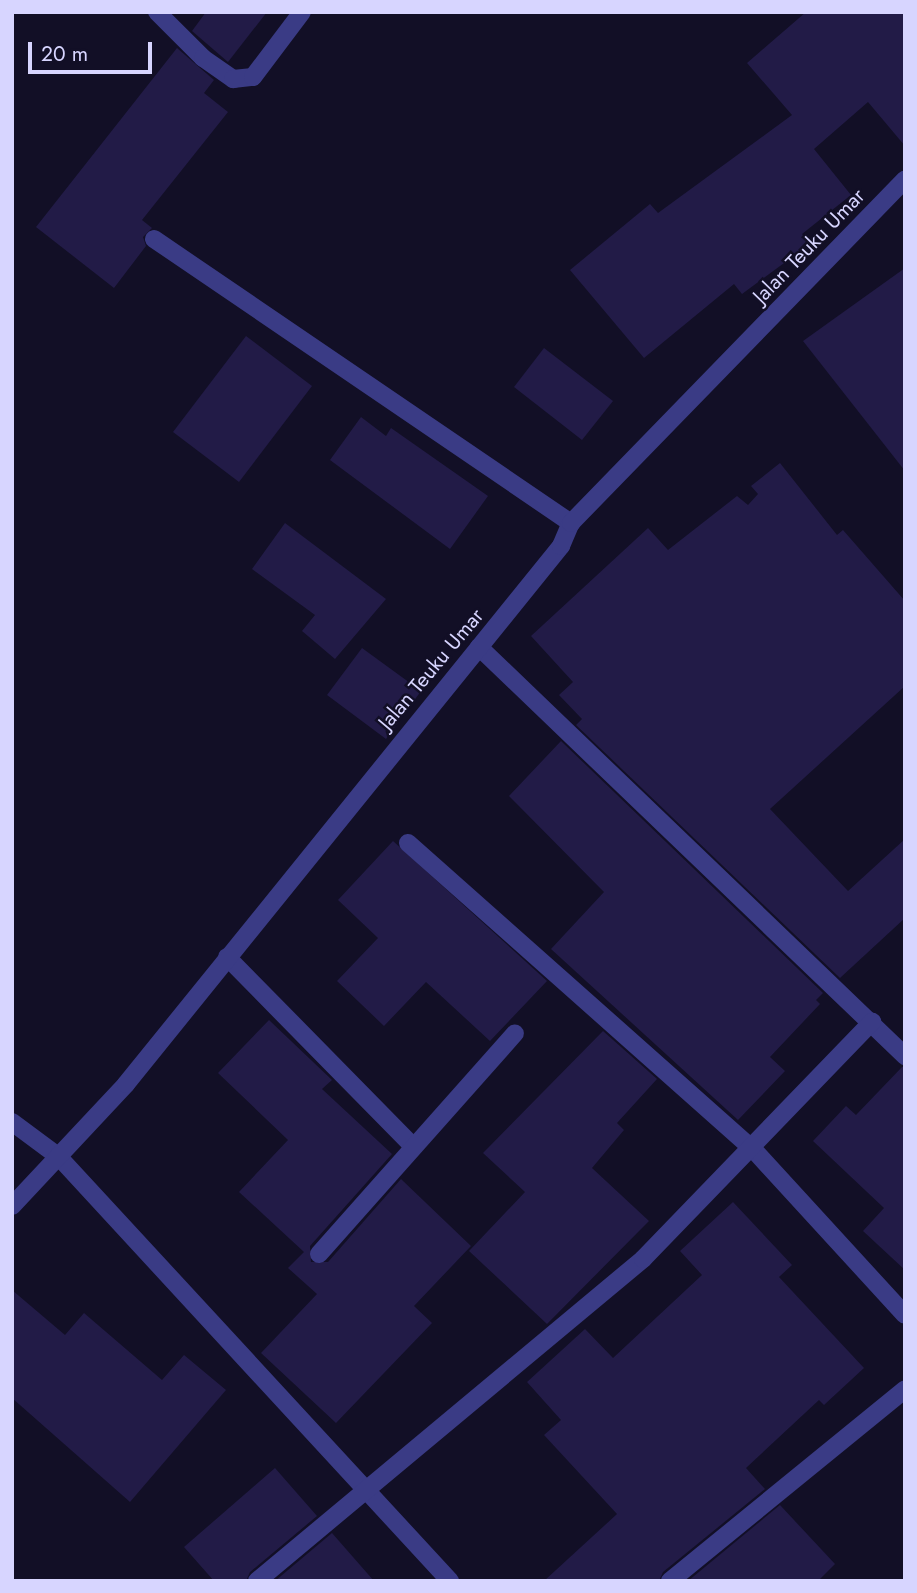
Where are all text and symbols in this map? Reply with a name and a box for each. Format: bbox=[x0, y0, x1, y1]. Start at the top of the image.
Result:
scale bar bbox=[32, 28, 156, 72]
text: 20 m bbox=[41, 39, 88, 69]
street label: Jalan Teuku Umar bbox=[748, 183, 870, 309]
street label: Jalan Teuku Umar bbox=[373, 603, 489, 735]

